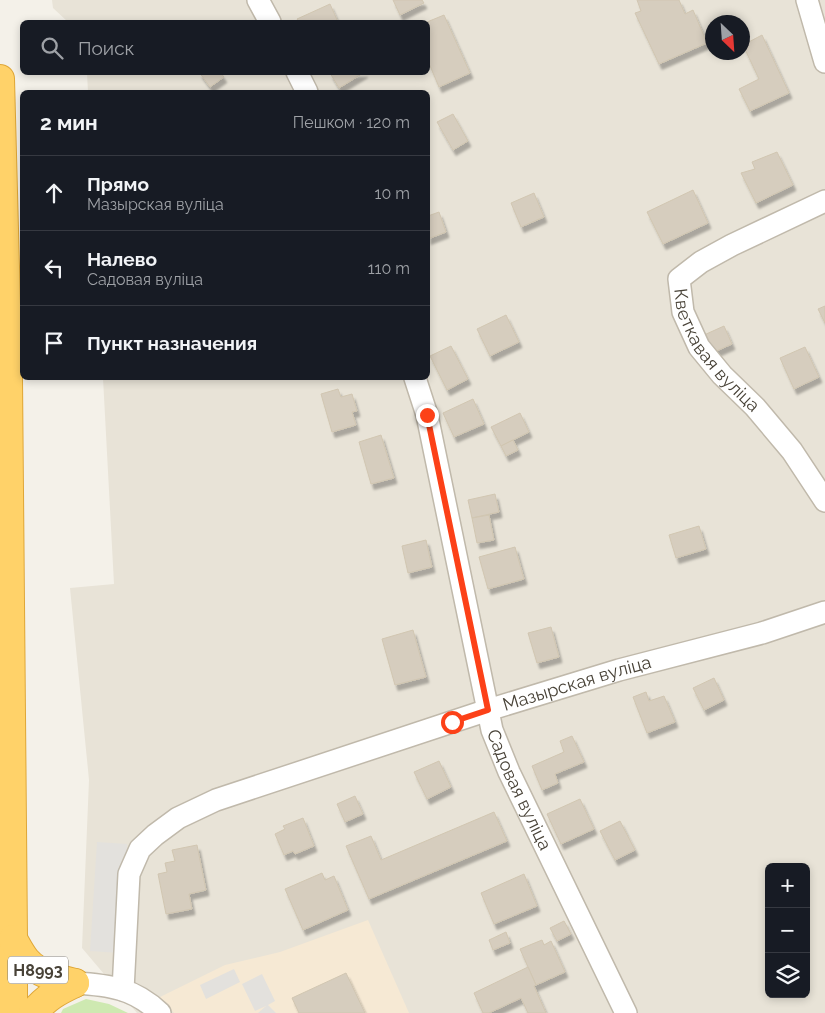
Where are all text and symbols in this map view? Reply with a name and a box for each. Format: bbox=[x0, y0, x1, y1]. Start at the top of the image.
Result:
north arrow bbox=[705, 15, 750, 60]
search box bbox=[20, 20, 430, 75]
icon: search bbox=[38, 34, 66, 62]
text: Поиск bbox=[78, 37, 134, 59]
text: 2 мин bbox=[40, 110, 98, 135]
text: Пешком · 120 m bbox=[293, 113, 410, 132]
text: Прямо bbox=[87, 173, 149, 195]
icon: ahead bbox=[40, 179, 68, 207]
text: 10 m bbox=[375, 184, 410, 203]
text: Мазырская вуліца bbox=[87, 195, 224, 214]
text: Налево bbox=[87, 248, 157, 270]
icon: left bbox=[40, 254, 68, 282]
text: 110 m bbox=[368, 259, 410, 278]
text: Садовая вуліца bbox=[87, 270, 203, 289]
street label: Кветкавая вуліца bbox=[670, 287, 764, 416]
icon: arrive bbox=[40, 329, 68, 357]
text: Пункт назначения bbox=[87, 332, 257, 354]
route end bbox=[416, 404, 439, 427]
street label: Мазырская вуліца bbox=[500, 651, 653, 715]
route start bbox=[441, 711, 464, 734]
street label: Садовая вуліца bbox=[483, 726, 556, 853]
map controls bbox=[765, 863, 810, 998]
button: + bbox=[765, 863, 810, 908]
button: − bbox=[765, 908, 810, 953]
button: layers bbox=[765, 953, 810, 998]
road number: Н8993 bbox=[8, 956, 68, 984]

